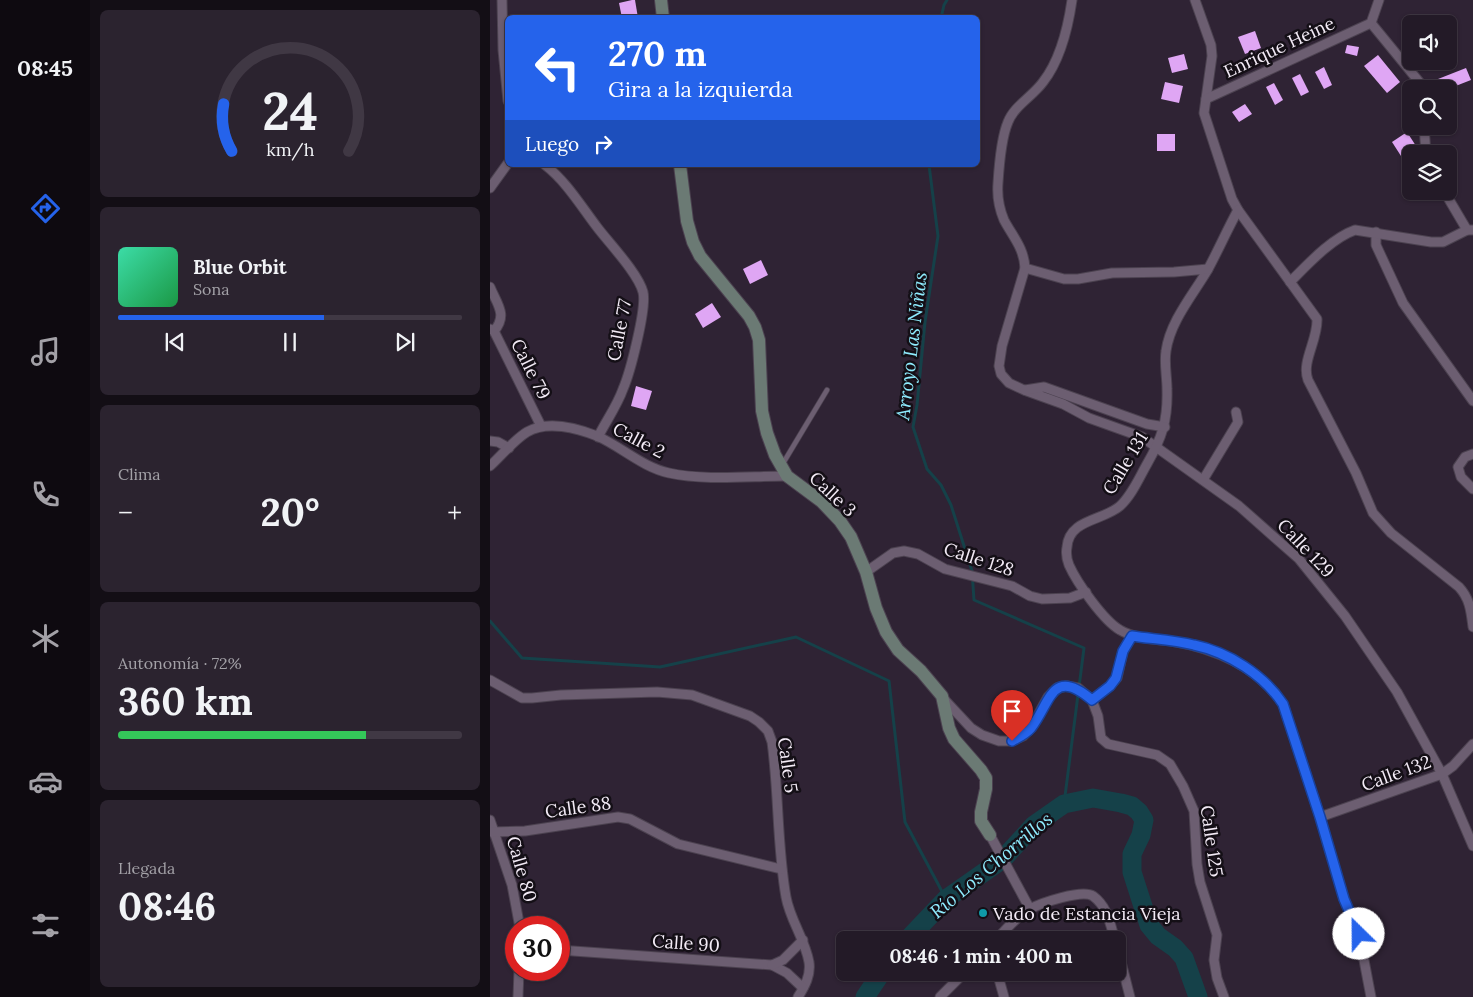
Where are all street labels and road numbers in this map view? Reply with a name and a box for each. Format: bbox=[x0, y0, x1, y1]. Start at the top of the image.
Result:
street label: Enrique Heine bbox=[1220, 11, 1338, 83]
street label: Calle 77 bbox=[602, 297, 636, 363]
street label: Calle 79 bbox=[506, 335, 556, 403]
street label: Calle 2 bbox=[609, 417, 669, 463]
street label: Calle 131 bbox=[1097, 427, 1153, 499]
street label: Calle 3 bbox=[805, 466, 861, 522]
street label: Calle 129 bbox=[1272, 514, 1340, 582]
street label: Calle 128 bbox=[941, 537, 1017, 581]
street label: Calle 5 bbox=[773, 736, 803, 794]
street label: Calle 132 bbox=[1358, 750, 1434, 796]
street label: Calle 88 bbox=[544, 791, 612, 823]
street label: Calle 125 bbox=[1196, 804, 1228, 878]
street label: Calle 80 bbox=[502, 833, 542, 905]
street label: Calle 90 bbox=[651, 929, 721, 957]

